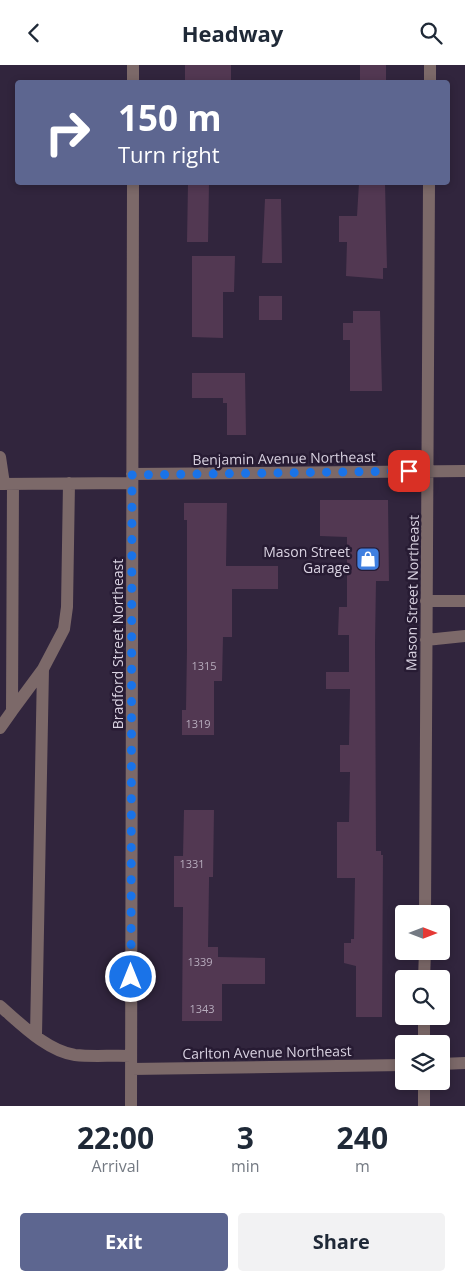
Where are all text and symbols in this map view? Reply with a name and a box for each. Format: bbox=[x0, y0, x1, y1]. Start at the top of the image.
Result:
text: Headway bbox=[182, 18, 283, 48]
icon: back bbox=[20, 19, 48, 47]
icon: search bbox=[417, 19, 445, 47]
text: 150 m bbox=[118, 94, 222, 141]
icon: right bbox=[35, 100, 100, 165]
text: Turn right bbox=[118, 139, 220, 169]
street label: Benjamin Avenue Northeast bbox=[192, 447, 376, 469]
pin bbox=[388, 450, 430, 492]
icon: arrive bbox=[395, 457, 423, 485]
street label: Mason Street Northeast bbox=[401, 515, 423, 671]
place label: Mason Street Garage bbox=[263, 542, 350, 577]
shop icon: Mason Street Garage bbox=[355, 546, 381, 572]
street label: Bradford Street Northeast bbox=[108, 559, 127, 729]
house number: 1315 bbox=[191, 658, 217, 673]
house number: 1319 bbox=[185, 716, 211, 731]
house number: 1331 bbox=[179, 856, 205, 871]
north arrow bbox=[395, 905, 450, 960]
map controls bbox=[395, 905, 450, 1090]
position arrow bbox=[104, 950, 156, 1002]
house number: 1339 bbox=[187, 954, 213, 969]
button: search bbox=[395, 970, 450, 1025]
house number: 1343 bbox=[189, 1001, 215, 1016]
button: layers bbox=[395, 1035, 450, 1090]
street label: Carlton Avenue Northeast bbox=[182, 1041, 352, 1063]
text: 22:00 bbox=[77, 1117, 154, 1158]
text: 3 bbox=[237, 1117, 254, 1158]
text: 240 bbox=[337, 1117, 388, 1158]
text: Arrival bbox=[91, 1155, 140, 1177]
text: min bbox=[231, 1155, 260, 1177]
text: m bbox=[355, 1155, 370, 1177]
button: Exit bbox=[20, 1213, 228, 1271]
button: Share bbox=[238, 1213, 445, 1271]

